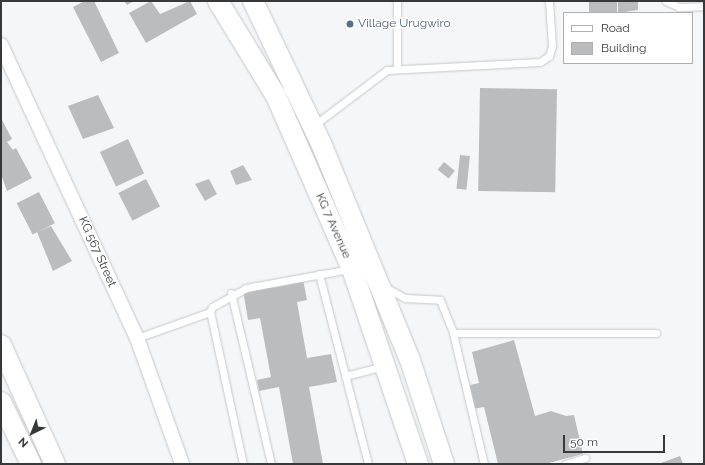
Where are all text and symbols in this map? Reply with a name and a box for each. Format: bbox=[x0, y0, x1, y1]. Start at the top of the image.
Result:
legend bbox=[563, 12, 693, 64]
place label: Village Urugwiro bbox=[358, 17, 451, 31]
marker: Village Urugwiro bbox=[345, 19, 355, 29]
text: Road bbox=[601, 21, 630, 35]
text: Building bbox=[601, 41, 647, 55]
street label: KG 7 Avenue bbox=[312, 191, 354, 261]
street label: KG 567 Street bbox=[75, 215, 119, 289]
north arrow bbox=[12, 413, 52, 453]
scale bar bbox=[565, 427, 667, 453]
text: N bbox=[16, 435, 31, 450]
text: 50 m bbox=[570, 435, 598, 449]

